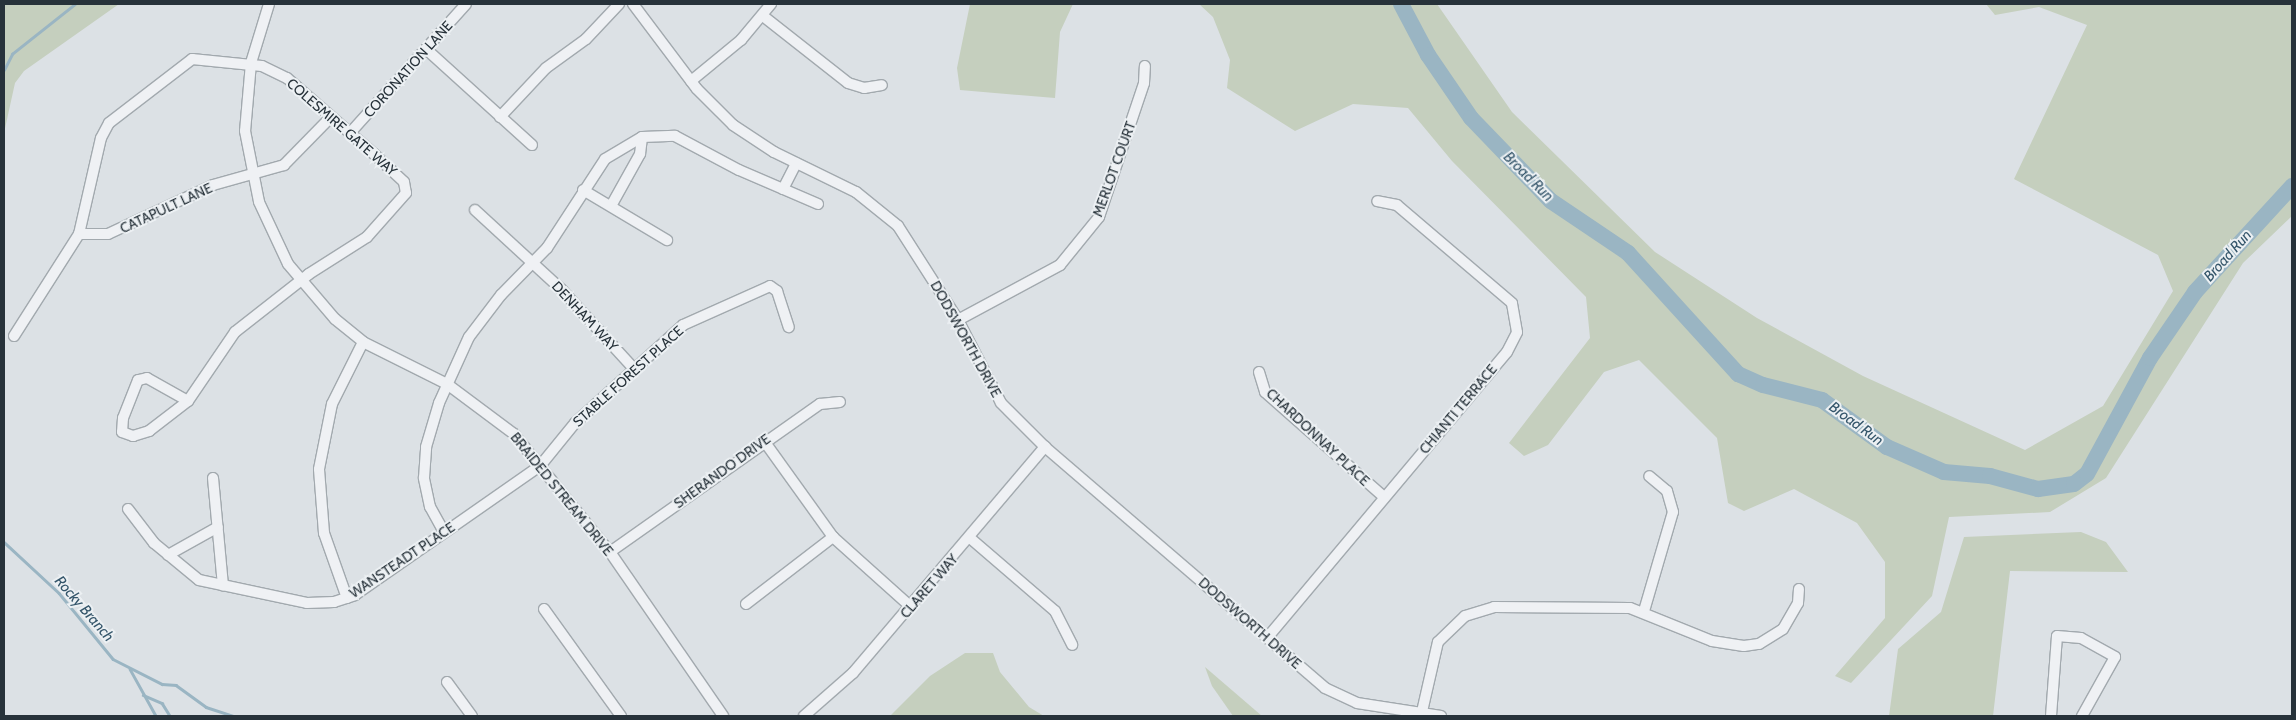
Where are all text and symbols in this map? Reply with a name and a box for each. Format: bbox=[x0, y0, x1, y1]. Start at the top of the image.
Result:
street label: CORONATION LANE bbox=[360, 17, 456, 121]
street label: COLESMIRE GATE WAY bbox=[284, 75, 400, 179]
street label: MERLOT COURT bbox=[1089, 119, 1139, 219]
water label: Broad Run bbox=[1499, 148, 1557, 206]
street label: CATAPULT LANE bbox=[117, 179, 215, 237]
water label: Broad Run bbox=[2200, 227, 2256, 285]
street label: DENHAM WAY bbox=[548, 278, 622, 354]
street label: DODSWORTH DRIVE bbox=[927, 278, 1005, 400]
street label: STABLE FOREST PLACE bbox=[569, 322, 687, 430]
street label: CHIANTI TERRACE bbox=[1416, 361, 1500, 457]
street label: CHARDONNAY PLACE bbox=[1263, 385, 1373, 489]
water label: Broad Run bbox=[1825, 398, 1887, 450]
street label: BRAIDED STREAM DRIVE bbox=[507, 429, 617, 559]
street label: SHERANDO DRIVE bbox=[670, 430, 774, 512]
street label: WANSTEADT PLACE bbox=[346, 519, 458, 601]
street label: CLARET WAY bbox=[897, 551, 961, 621]
water label: Rocky Branch bbox=[51, 572, 117, 646]
street label: DODSWORTH DRIVE bbox=[1195, 574, 1305, 672]

